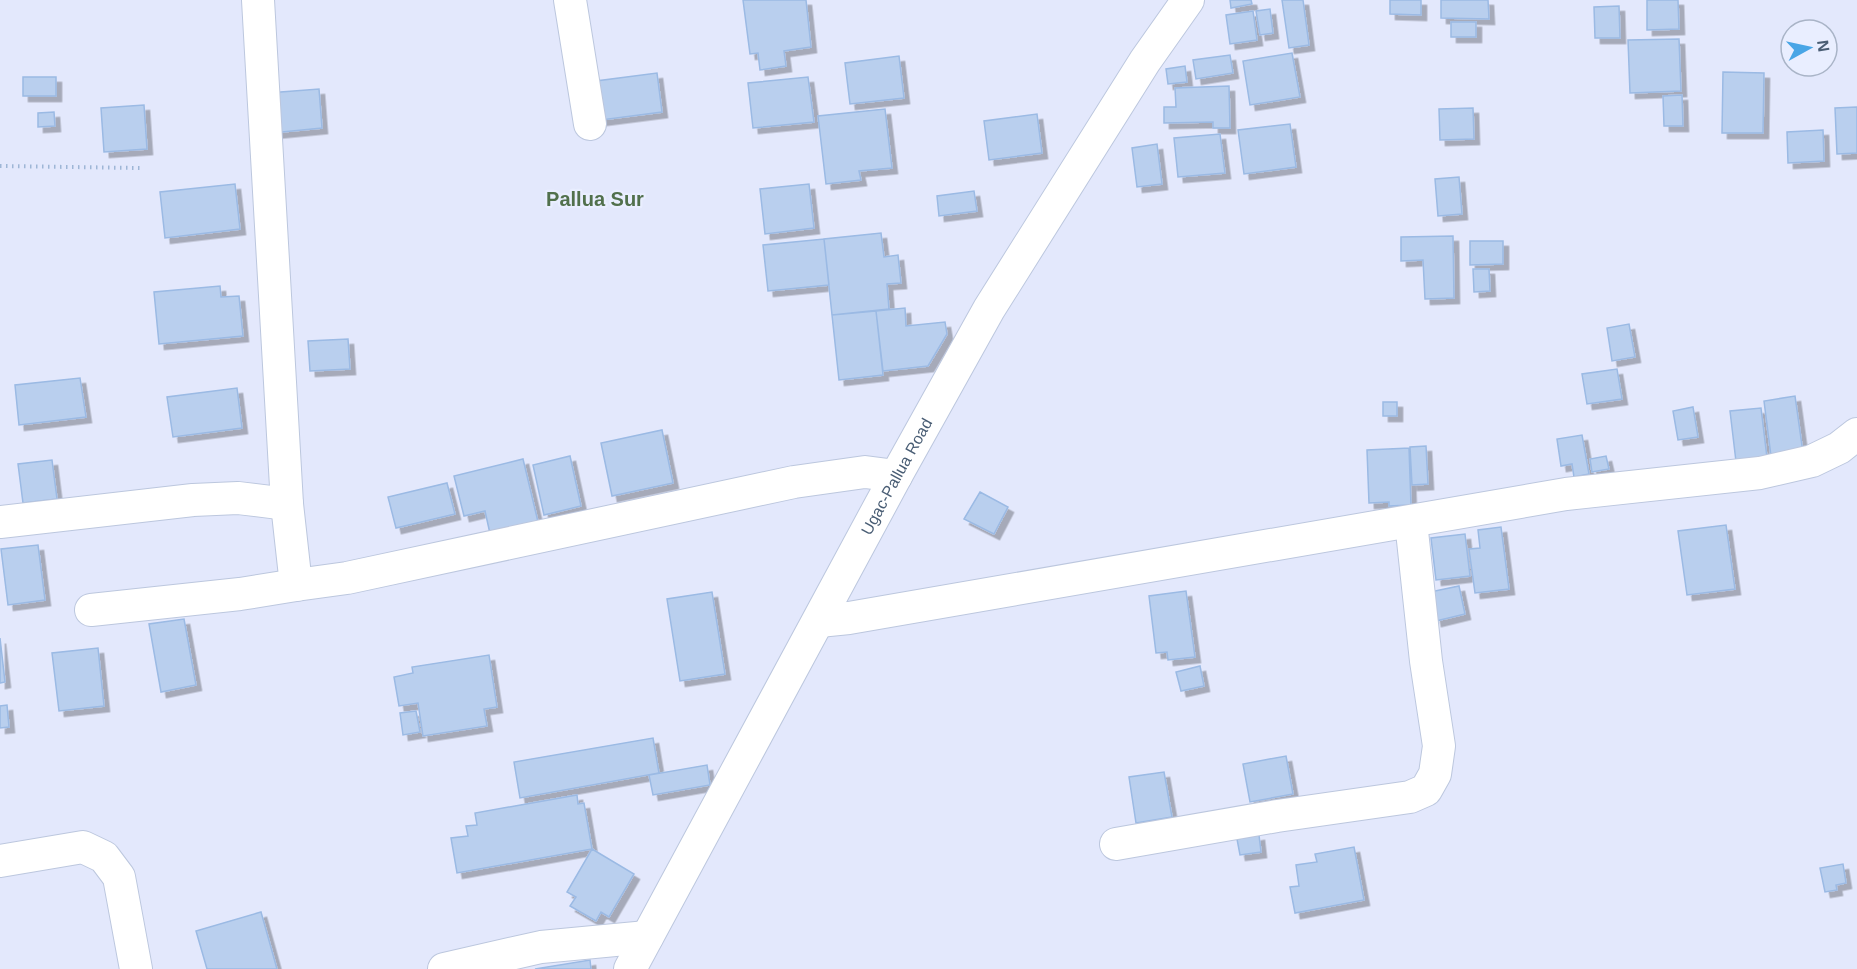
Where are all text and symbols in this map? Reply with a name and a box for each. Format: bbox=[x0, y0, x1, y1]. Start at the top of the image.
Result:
north arrow bbox=[1779, 18, 1839, 78]
text: N bbox=[1814, 39, 1833, 53]
district label: Pallua Sur bbox=[546, 188, 644, 210]
street label: Ugac-Pallua Road bbox=[858, 416, 935, 538]

